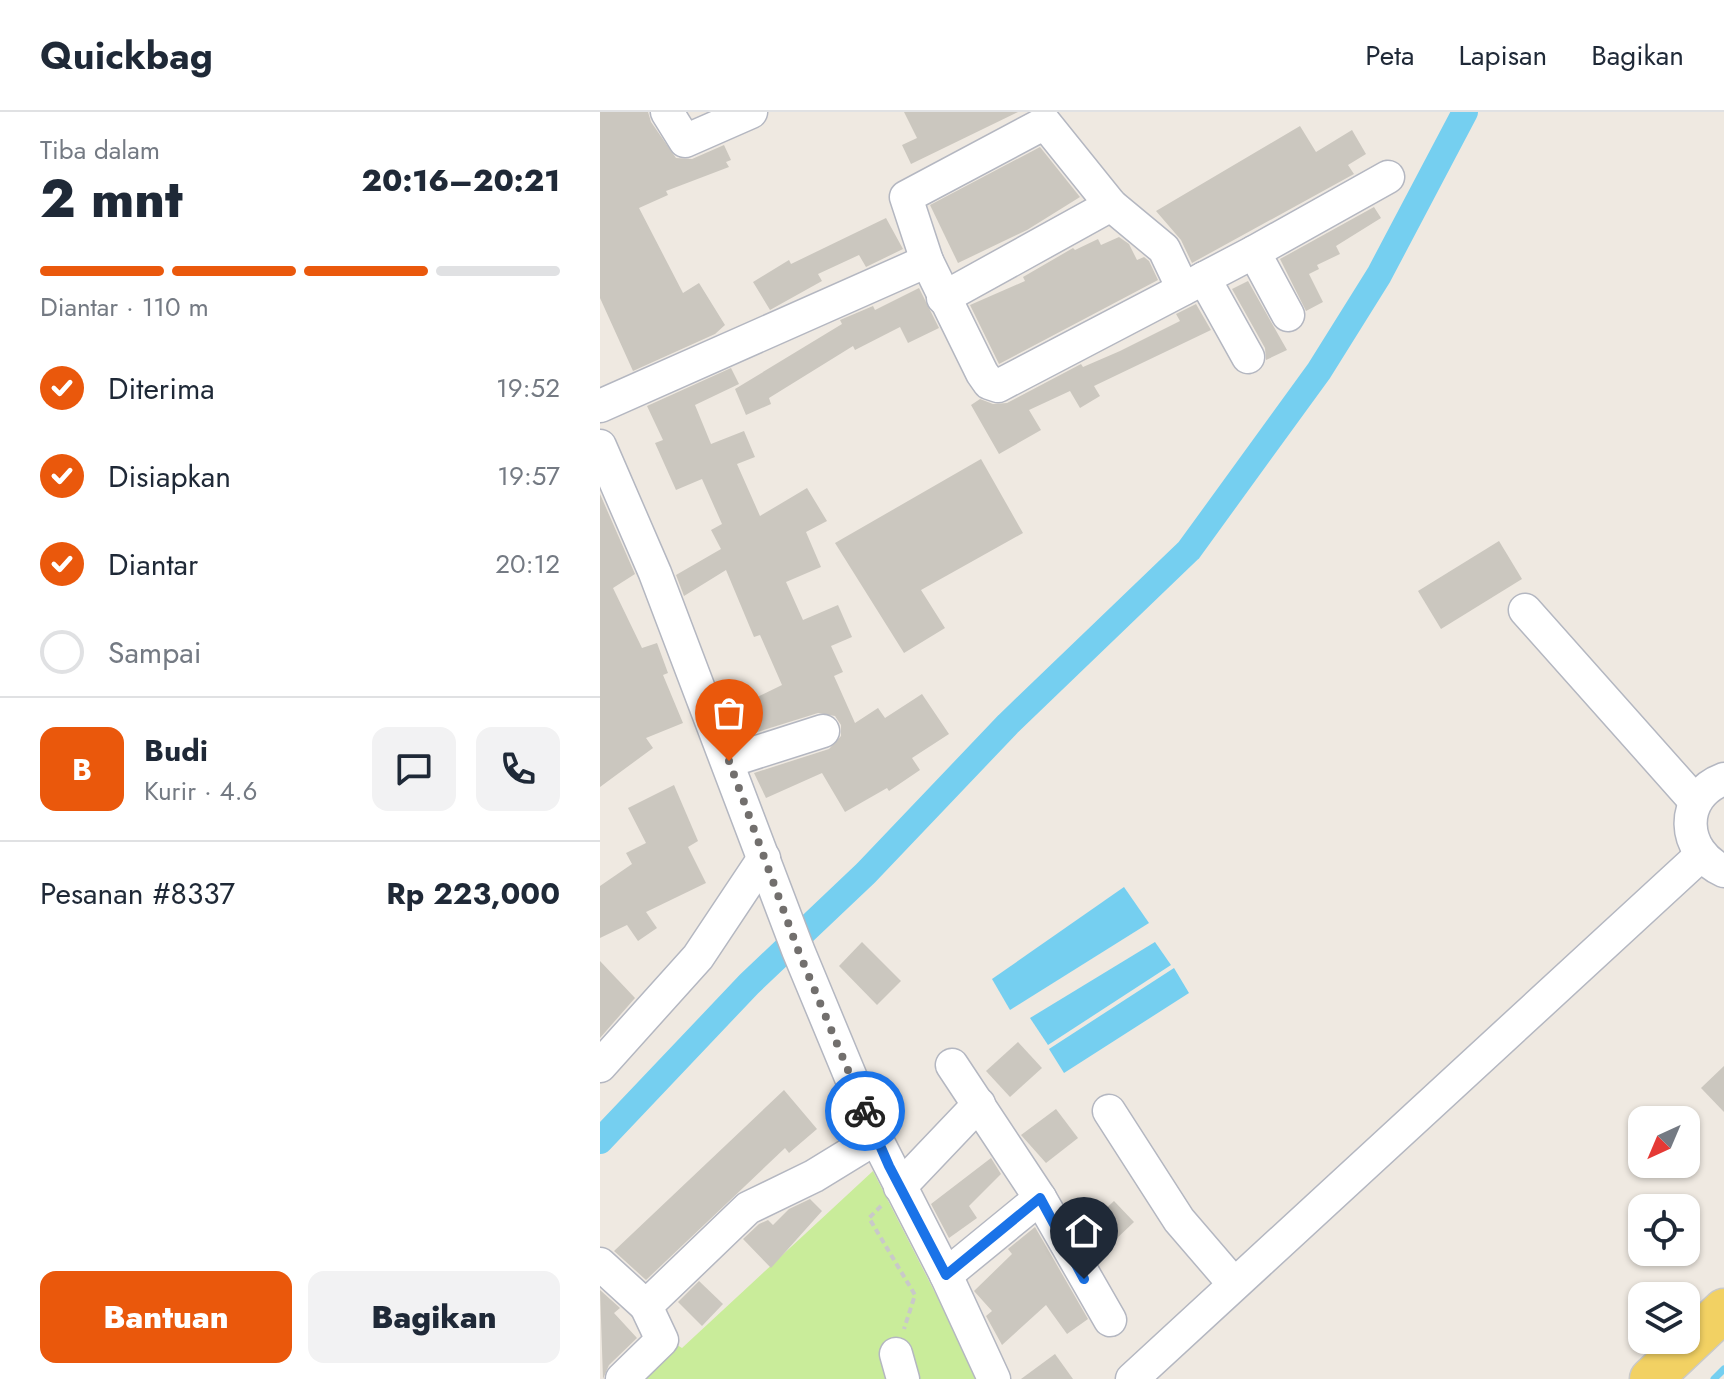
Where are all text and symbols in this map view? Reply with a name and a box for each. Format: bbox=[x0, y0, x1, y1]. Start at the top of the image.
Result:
text: Quickbag bbox=[40, 28, 213, 83]
text: Peta bbox=[1365, 35, 1414, 76]
text: Lapisan bbox=[1458, 35, 1547, 76]
text: Bagikan bbox=[1591, 35, 1684, 76]
text: Tiba dalam bbox=[40, 131, 160, 169]
text: 20:16–20:21 bbox=[362, 159, 560, 202]
text: 2 mnt bbox=[40, 161, 183, 237]
text: Diantar · 110 m bbox=[40, 288, 209, 326]
icon: check bbox=[40, 366, 84, 410]
text: Diterima bbox=[108, 367, 215, 410]
text: 19:52 bbox=[496, 369, 560, 407]
icon: check bbox=[40, 454, 84, 498]
text: Disiapkan bbox=[108, 455, 231, 498]
text: 19:57 bbox=[497, 457, 560, 495]
icon: check bbox=[40, 542, 84, 586]
text: Diantar bbox=[108, 543, 198, 586]
text: 20:12 bbox=[495, 545, 560, 583]
text: Sampai bbox=[108, 631, 202, 674]
pin bbox=[695, 679, 763, 761]
icon: bag bbox=[707, 691, 751, 735]
button: chat bbox=[372, 727, 456, 811]
button: phone bbox=[476, 727, 560, 811]
text: Budi bbox=[144, 729, 208, 772]
text: B bbox=[72, 748, 92, 791]
text: Kurir · 4.6 bbox=[144, 772, 258, 810]
text: Pesanan #8337 bbox=[40, 872, 235, 915]
text: Rp 223,000 bbox=[386, 872, 560, 915]
courier bbox=[825, 1071, 905, 1151]
icon: bike bbox=[843, 1089, 887, 1133]
north arrow bbox=[1628, 1106, 1700, 1178]
map controls bbox=[1628, 1106, 1700, 1354]
button: locate bbox=[1628, 1194, 1700, 1266]
pin bbox=[1050, 1197, 1118, 1279]
icon: home bbox=[1062, 1209, 1106, 1253]
button: Bantuan bbox=[40, 1271, 292, 1363]
button: Bagikan bbox=[308, 1271, 560, 1363]
button: layers bbox=[1628, 1282, 1700, 1354]

